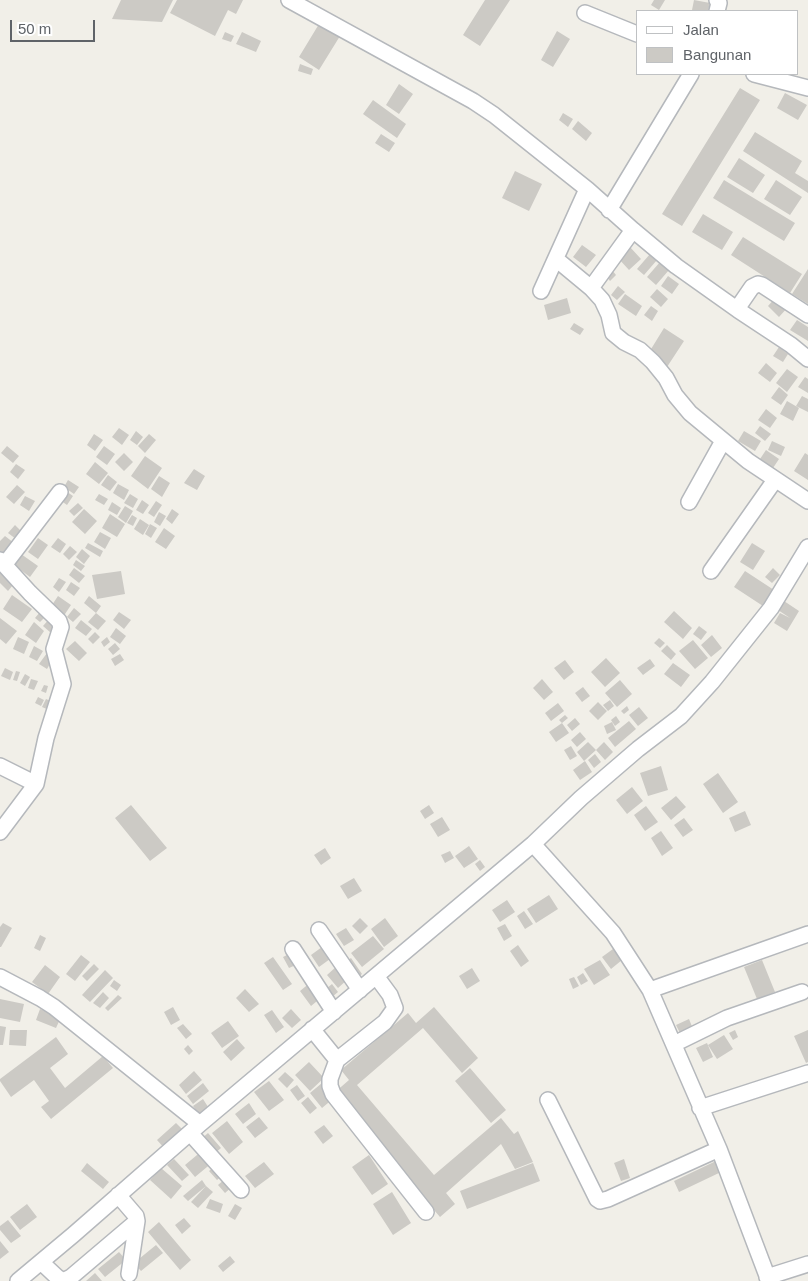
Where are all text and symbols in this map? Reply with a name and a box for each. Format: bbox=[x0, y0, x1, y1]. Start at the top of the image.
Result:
scale bar bbox=[12, 10, 98, 42]
legend bbox=[636, 10, 798, 75]
text: 50 m bbox=[18, 20, 51, 37]
text: Jalan bbox=[683, 21, 719, 38]
text: Bangunan bbox=[683, 46, 751, 63]

